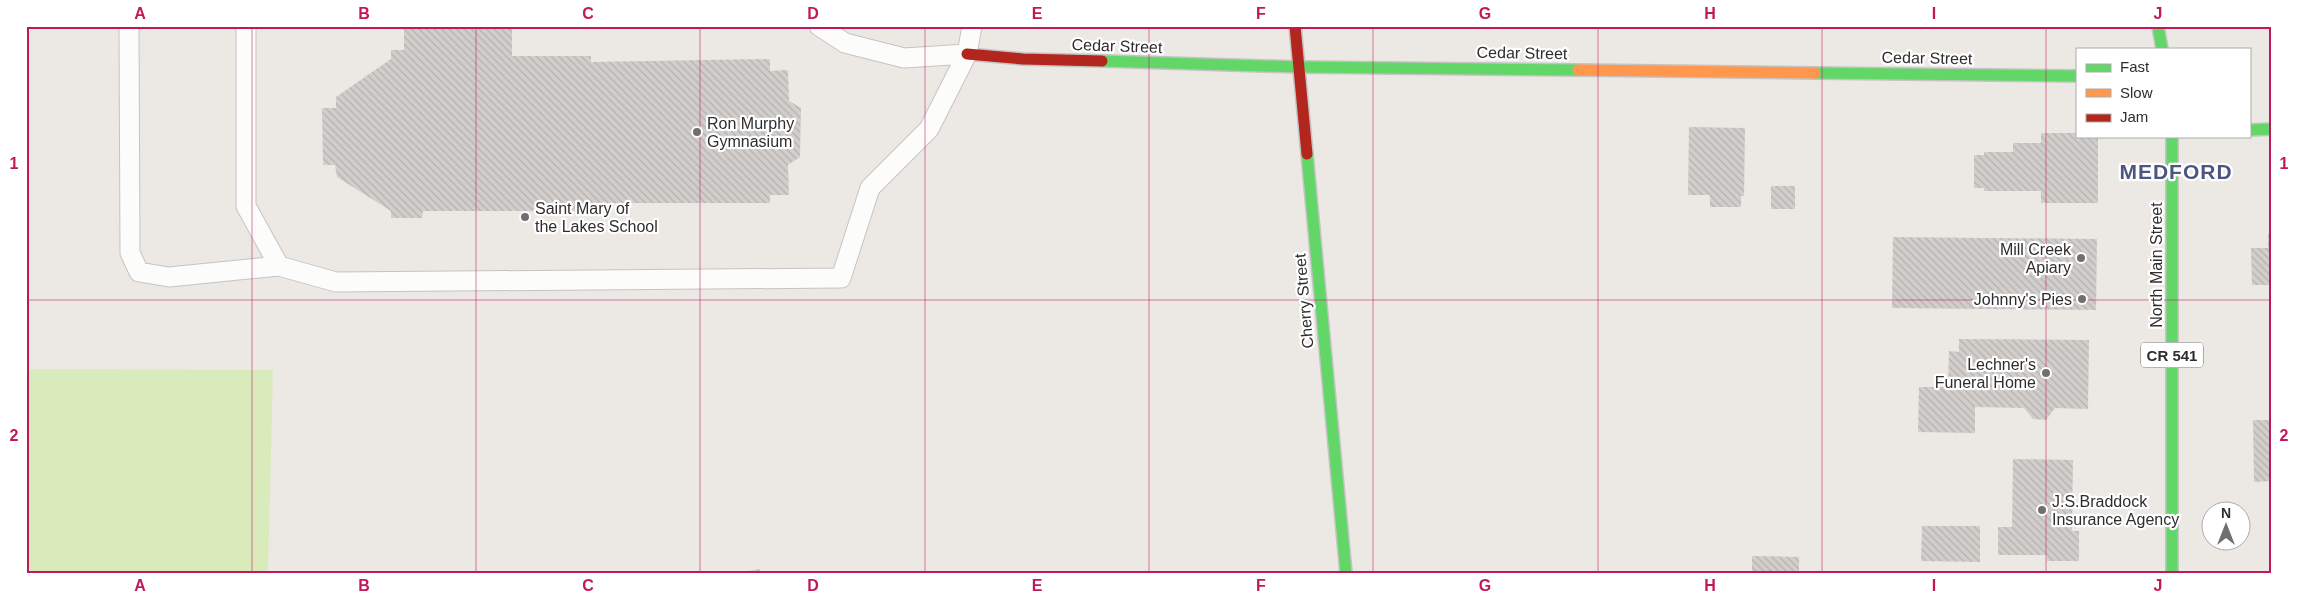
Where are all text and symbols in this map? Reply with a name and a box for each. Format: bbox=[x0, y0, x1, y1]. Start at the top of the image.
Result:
text: A bbox=[134, 5, 146, 22]
text: B bbox=[358, 5, 370, 22]
text: C bbox=[582, 5, 594, 22]
text: D bbox=[807, 5, 819, 22]
text: E bbox=[1032, 5, 1043, 22]
text: F bbox=[1256, 5, 1266, 22]
text: G bbox=[1479, 5, 1491, 22]
text: H bbox=[1704, 5, 1716, 22]
text: I bbox=[1932, 5, 1936, 22]
text: J bbox=[2154, 5, 2162, 22]
street label: Cedar Street bbox=[1071, 36, 1163, 56]
street label: Cedar Street bbox=[1476, 44, 1568, 62]
legend bbox=[2076, 48, 2250, 138]
street label: Cedar Street bbox=[1881, 49, 1973, 67]
text: Fast bbox=[2120, 58, 2150, 75]
text: Slow bbox=[2120, 84, 2153, 101]
text: Jam bbox=[2120, 108, 2148, 125]
place label: Ron Murphy Gymnasium bbox=[707, 115, 794, 150]
marker: Ron Murphy Gymnasium bbox=[691, 126, 703, 138]
text: 1 bbox=[10, 155, 19, 172]
text: 1 bbox=[2280, 155, 2289, 172]
district label: MEDFORD bbox=[2119, 160, 2233, 183]
place label: Saint Mary of the Lakes School bbox=[535, 200, 658, 235]
street label: North Main Street bbox=[2148, 202, 2165, 328]
marker: Saint Mary of the Lakes School bbox=[519, 211, 531, 223]
place label: Mill Creek Apiary bbox=[2000, 241, 2072, 276]
street label: Cherry Street bbox=[1291, 252, 1317, 349]
marker: Mill Creek Apiary bbox=[2075, 252, 2087, 264]
place label: Johnny's Pies bbox=[1974, 291, 2072, 308]
marker: Johnny's Pies bbox=[2076, 293, 2088, 305]
road number: CR 541 bbox=[2141, 342, 2203, 368]
place label: Lechner's Funeral Home bbox=[1935, 356, 2036, 391]
marker: Lechner's Funeral Home bbox=[2040, 367, 2052, 379]
text: 2 bbox=[10, 427, 19, 444]
text: 2 bbox=[2280, 427, 2289, 444]
place label: J.S.Braddock Insurance Agency bbox=[2052, 493, 2179, 528]
north arrow bbox=[2200, 502, 2250, 552]
marker: J.S.Braddock Insurance Agency bbox=[2036, 504, 2048, 516]
text: N bbox=[2221, 505, 2231, 521]
text: A bbox=[134, 577, 146, 594]
text: B bbox=[358, 577, 370, 594]
text: C bbox=[582, 577, 594, 594]
text: D bbox=[807, 577, 819, 594]
text: E bbox=[1032, 577, 1043, 594]
text: F bbox=[1256, 577, 1266, 594]
text: G bbox=[1479, 577, 1491, 594]
text: H bbox=[1704, 577, 1716, 594]
text: I bbox=[1932, 577, 1936, 594]
text: J bbox=[2154, 577, 2162, 594]

